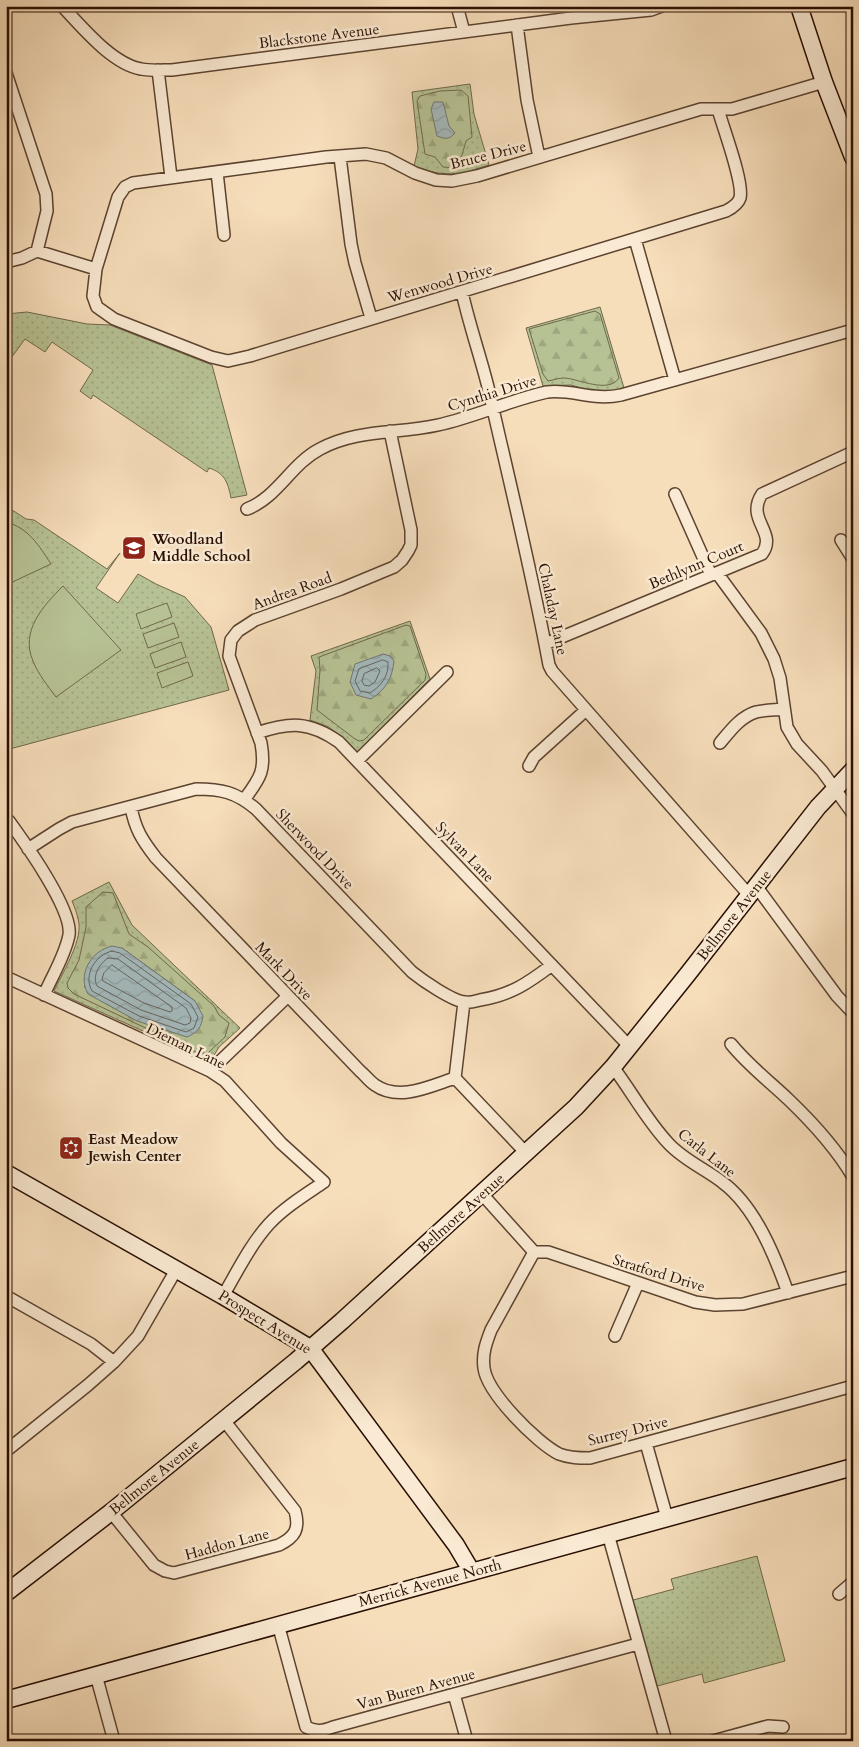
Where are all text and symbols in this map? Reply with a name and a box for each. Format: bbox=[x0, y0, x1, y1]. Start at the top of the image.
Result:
street label: Blackstone Avenue bbox=[258, 19, 381, 53]
street label: Bruce Drive bbox=[448, 136, 528, 174]
street label: Wenwood Drive bbox=[384, 258, 495, 308]
street label: Cynthia Drive bbox=[445, 370, 539, 416]
place label: Woodland Middle School bbox=[151, 529, 251, 566]
school or university icon: Woodland Middle School bbox=[121, 535, 147, 561]
street label: Bethlynn Court bbox=[646, 536, 747, 594]
street label: Chaladay Lane bbox=[533, 561, 573, 657]
street label: Andrea Road bbox=[250, 567, 334, 615]
street label: Sherwood Drive bbox=[271, 804, 359, 894]
street label: Sylvan Lane bbox=[431, 817, 499, 887]
street label: Bellmore Avenue bbox=[692, 865, 776, 965]
street label: Mark Drive bbox=[251, 937, 317, 1005]
street label: Dieman Lane bbox=[143, 1018, 229, 1074]
street label: Carla Lane bbox=[674, 1124, 740, 1182]
place label: East Meadow Jewish Center bbox=[86, 1129, 182, 1166]
synagogue icon: East Meadow Jewish Center bbox=[58, 1135, 84, 1161]
street label: Bellmore Avenue bbox=[413, 1169, 509, 1257]
street label: Stratford Drive bbox=[610, 1249, 708, 1297]
street label: Prospect Avenue bbox=[215, 1285, 316, 1359]
street label: Surrey Drive bbox=[586, 1411, 670, 1451]
street label: Bellmore Avenue bbox=[105, 1434, 203, 1520]
street label: Haddon Lane bbox=[183, 1523, 272, 1565]
street label: Merrick Avenue North bbox=[356, 1554, 504, 1612]
street label: Van Buren Avenue bbox=[355, 1664, 478, 1714]

